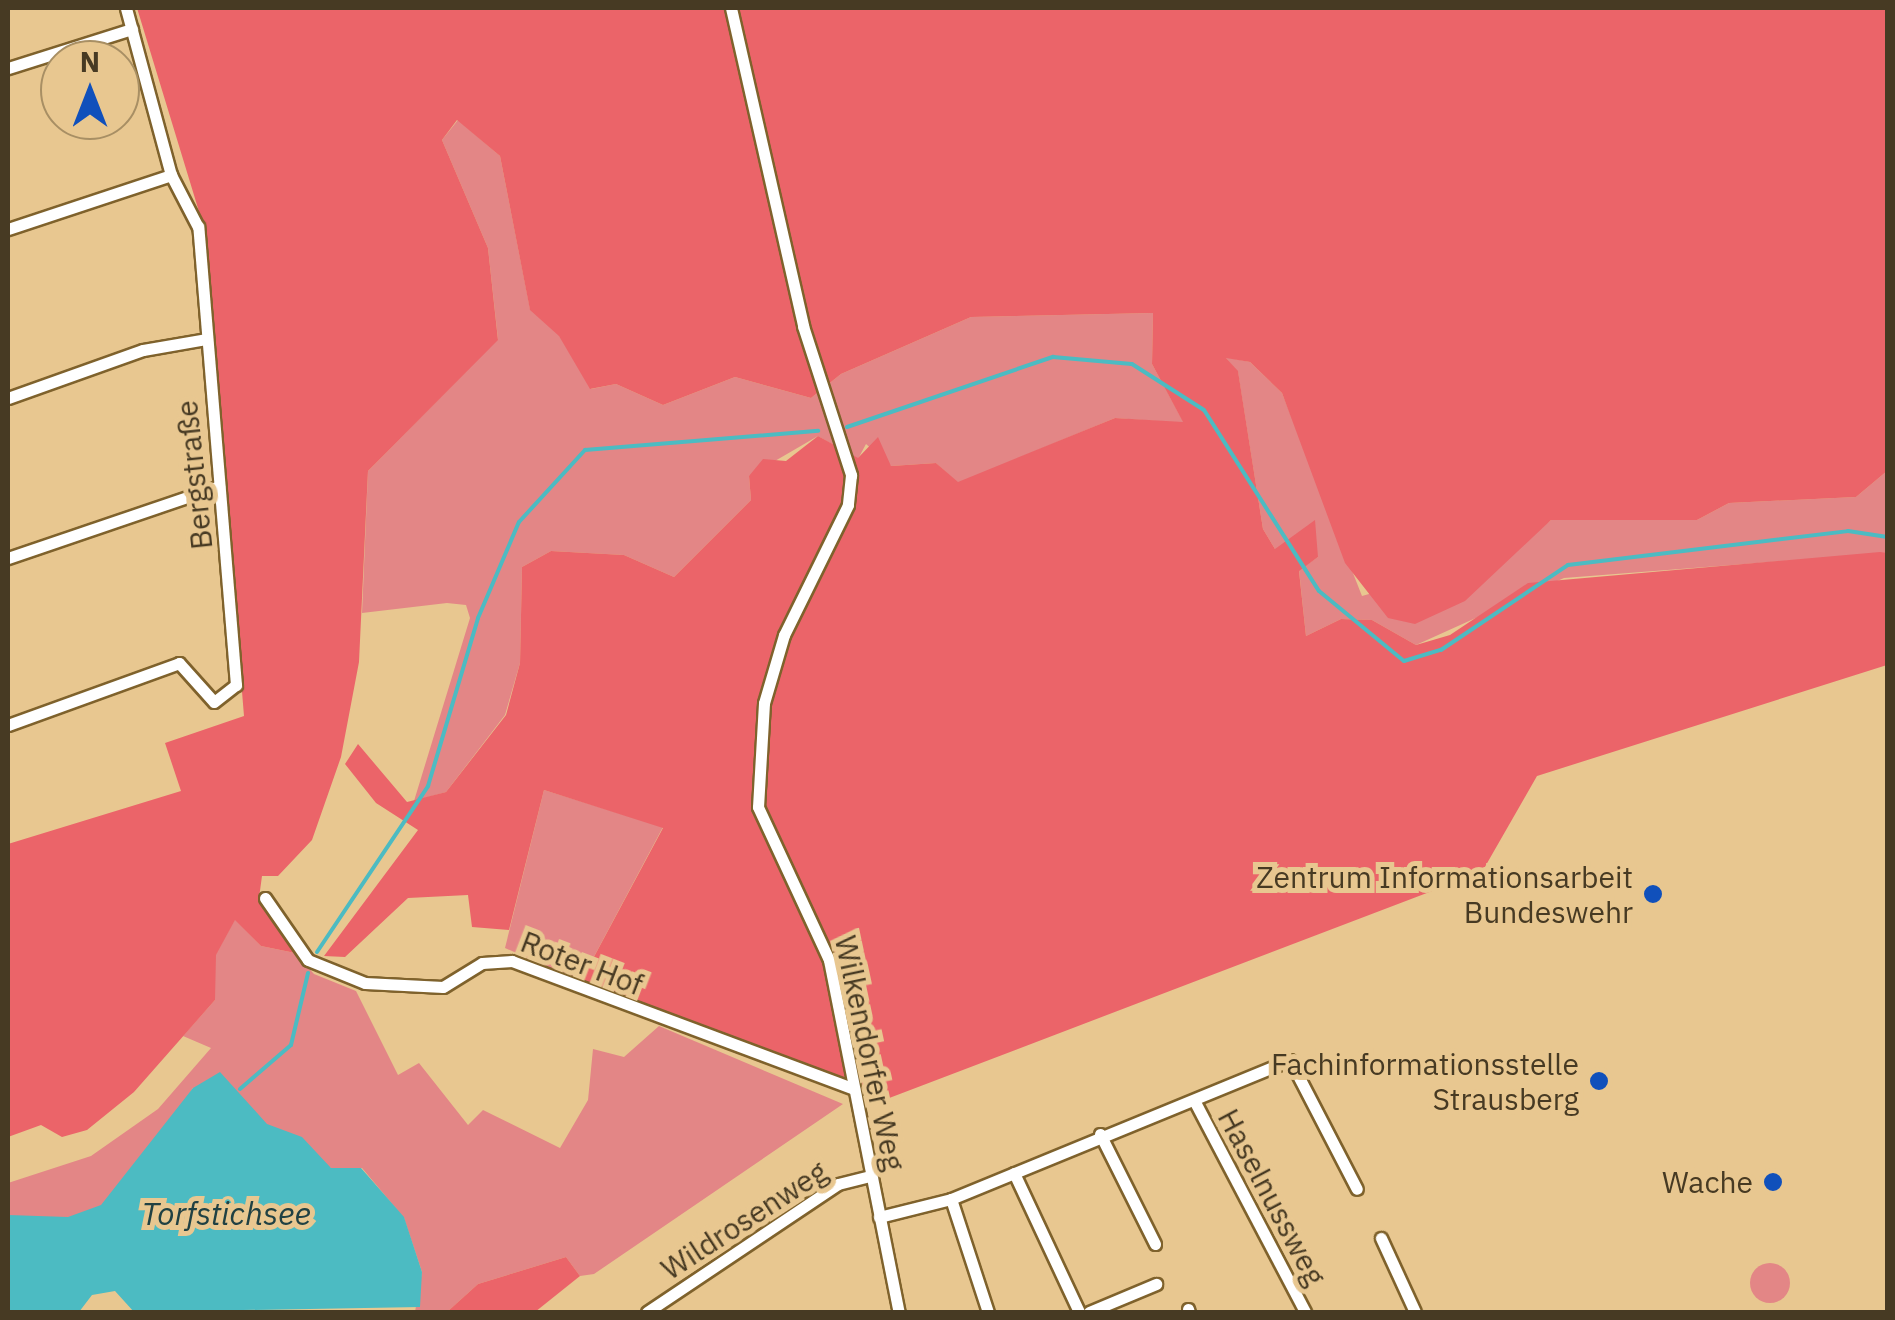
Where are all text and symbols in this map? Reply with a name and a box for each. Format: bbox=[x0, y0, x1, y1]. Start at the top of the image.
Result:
north arrow bbox=[40, 40, 140, 140]
text: N bbox=[80, 43, 100, 80]
street label: Bergstraße bbox=[168, 399, 220, 551]
place label: Zentrum Informationsarbeit Bundeswehr bbox=[1256, 859, 1633, 930]
marker: Zentrum Informationsarbeit Bundeswehr bbox=[1642, 883, 1664, 905]
street label: Roter Hof bbox=[516, 923, 648, 1003]
street label: Wilkendorfer Weg bbox=[828, 932, 912, 1174]
place label: Fachinformationsstelle Strausberg bbox=[1271, 1046, 1579, 1116]
marker: Fachinformationsstelle Strausberg bbox=[1588, 1070, 1610, 1092]
street label: Haselnussweg bbox=[1210, 1103, 1334, 1291]
street label: Wildrosenweg bbox=[654, 1153, 834, 1287]
place label: Wache bbox=[1662, 1164, 1753, 1200]
marker: Wache bbox=[1762, 1171, 1784, 1193]
water label: Torfstichsee bbox=[141, 1194, 311, 1232]

